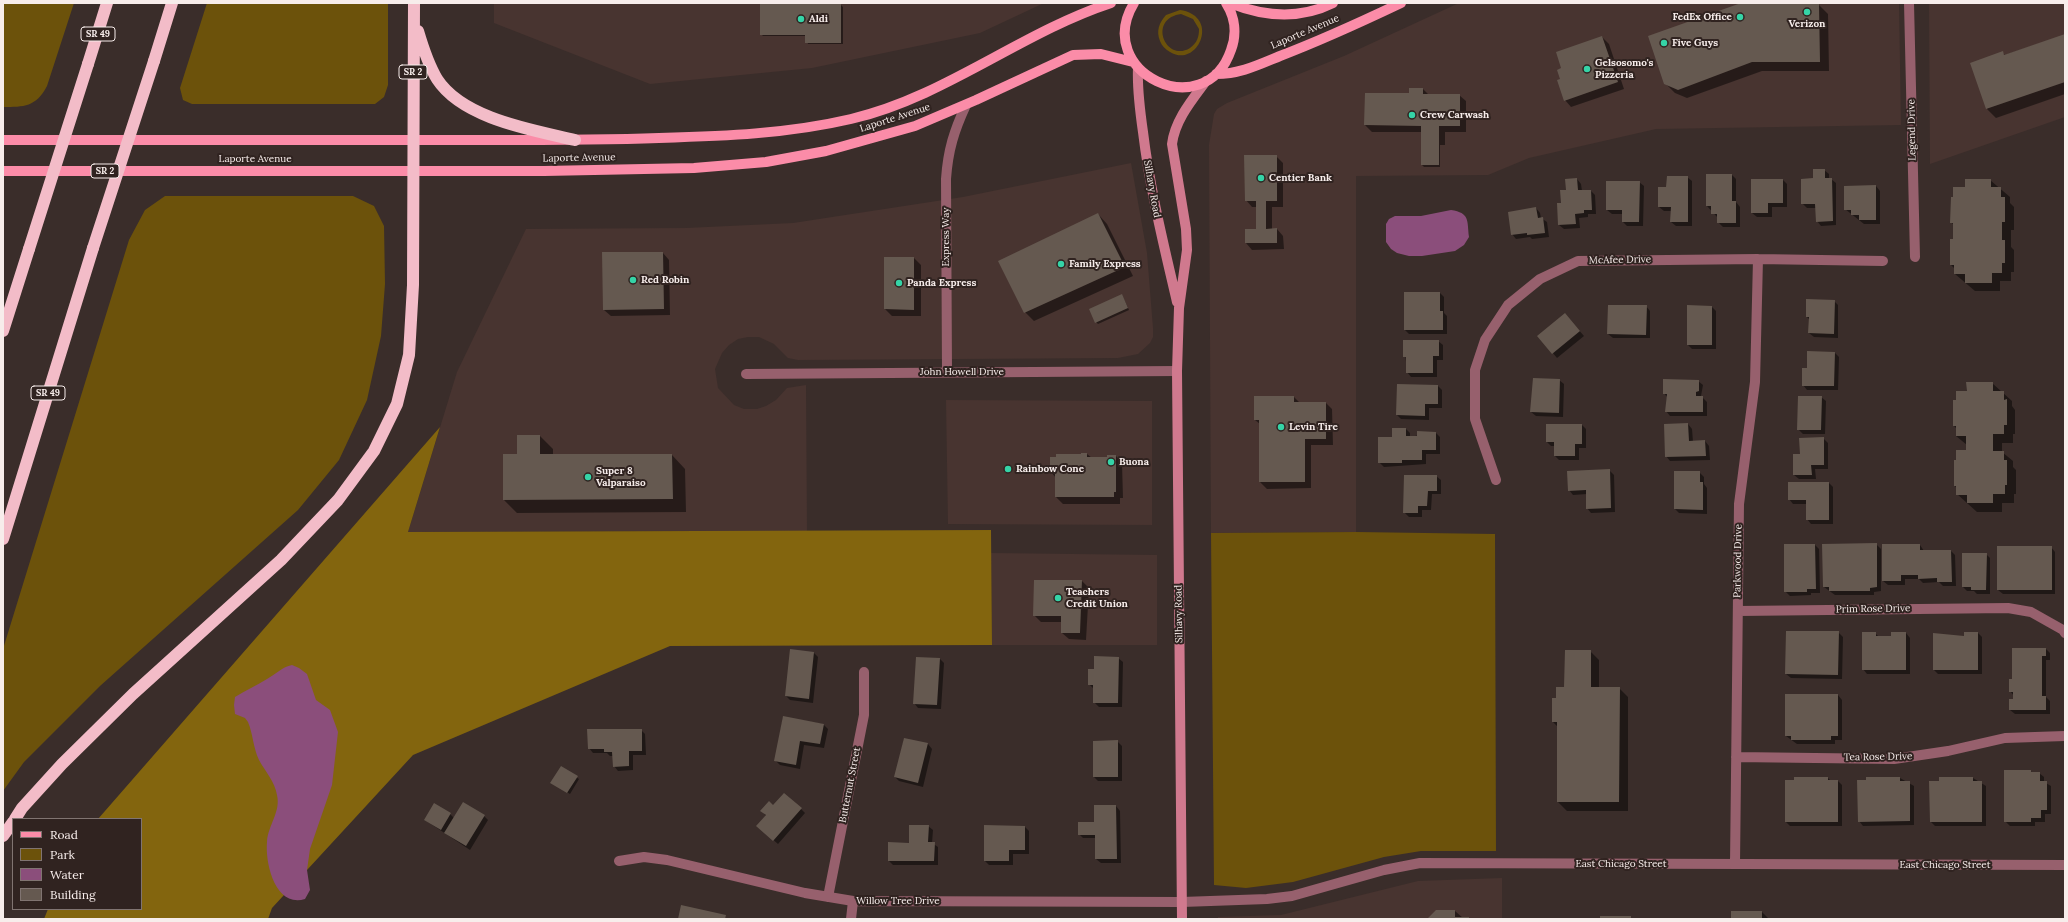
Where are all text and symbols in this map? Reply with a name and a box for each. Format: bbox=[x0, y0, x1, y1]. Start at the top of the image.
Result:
marker: Verizon bbox=[1802, 7, 1812, 17]
place label: FedEx Office bbox=[1672, 11, 1732, 23]
street label: Laporte Avenue bbox=[1269, 12, 1341, 52]
marker: FedEx Office bbox=[1735, 12, 1745, 22]
place label: Aldi bbox=[809, 13, 828, 25]
marker: Aldi bbox=[796, 14, 806, 24]
place label: Verizon bbox=[1789, 18, 1825, 30]
road number: SR 49 bbox=[81, 27, 115, 41]
place label: Five Guys bbox=[1672, 37, 1718, 49]
marker: Five Guys bbox=[1659, 38, 1669, 48]
place label: Gelsosomo's Pizzeria bbox=[1595, 57, 1653, 80]
marker: Gelsosomo's Pizzeria bbox=[1582, 64, 1592, 74]
road number: SR 2 bbox=[399, 65, 427, 79]
street label: Legend Drive bbox=[1905, 99, 1919, 161]
street label: Laporte Avenue bbox=[858, 101, 932, 135]
place label: Crew Carwash bbox=[1420, 109, 1489, 121]
marker: Crew Carwash bbox=[1407, 110, 1417, 120]
street label: Laporte Avenue bbox=[542, 151, 616, 165]
street label: Laporte Avenue bbox=[218, 153, 292, 165]
street label: Silhavy Road bbox=[1141, 159, 1163, 219]
road number: SR 2 bbox=[91, 164, 119, 178]
place label: Centier Bank bbox=[1269, 172, 1332, 184]
marker: Centier Bank bbox=[1256, 173, 1266, 183]
street label: Express Way bbox=[940, 208, 952, 266]
street label: McAfee Drive bbox=[1589, 253, 1651, 267]
place label: Family Express bbox=[1069, 258, 1141, 270]
marker: Family Express bbox=[1056, 259, 1066, 269]
place label: Red Robin bbox=[641, 274, 689, 286]
marker: Red Robin bbox=[628, 275, 638, 285]
place label: Panda Express bbox=[907, 277, 976, 289]
marker: Panda Express bbox=[894, 278, 904, 288]
street label: John Howell Drive bbox=[920, 366, 1004, 378]
road number: SR 49 bbox=[31, 386, 65, 400]
place label: Levin Tire bbox=[1289, 421, 1338, 433]
marker: Levin Tire bbox=[1276, 422, 1286, 432]
place label: Buona bbox=[1119, 456, 1149, 468]
marker: Buona bbox=[1106, 457, 1116, 467]
place label: Rainbow Cone bbox=[1016, 463, 1084, 475]
marker: Rainbow Cone bbox=[1003, 464, 1013, 474]
place label: Super 8 Valparaiso bbox=[596, 465, 646, 488]
marker: Super 8 Valparaiso bbox=[583, 472, 593, 482]
street label: Parkwood Drive bbox=[1731, 524, 1745, 598]
street label: Silhavy Road bbox=[1172, 585, 1186, 643]
place label: Teachers Credit Union bbox=[1066, 586, 1128, 610]
marker: Teachers Credit Union bbox=[1053, 593, 1063, 603]
street label: Prim Rose Drive bbox=[1836, 602, 1910, 616]
street label: Butternut Street bbox=[837, 746, 863, 824]
street label: Tea Rose Drive bbox=[1843, 750, 1913, 764]
legend bbox=[12, 818, 142, 910]
text: Road bbox=[50, 827, 78, 842]
text: Park bbox=[50, 847, 75, 862]
street label: East Chicago Street bbox=[1575, 858, 1667, 870]
street label: East Chicago Street bbox=[1899, 859, 1991, 871]
text: Water bbox=[50, 867, 84, 882]
text: Building bbox=[50, 887, 96, 902]
street label: Willow Tree Drive bbox=[856, 895, 940, 907]

